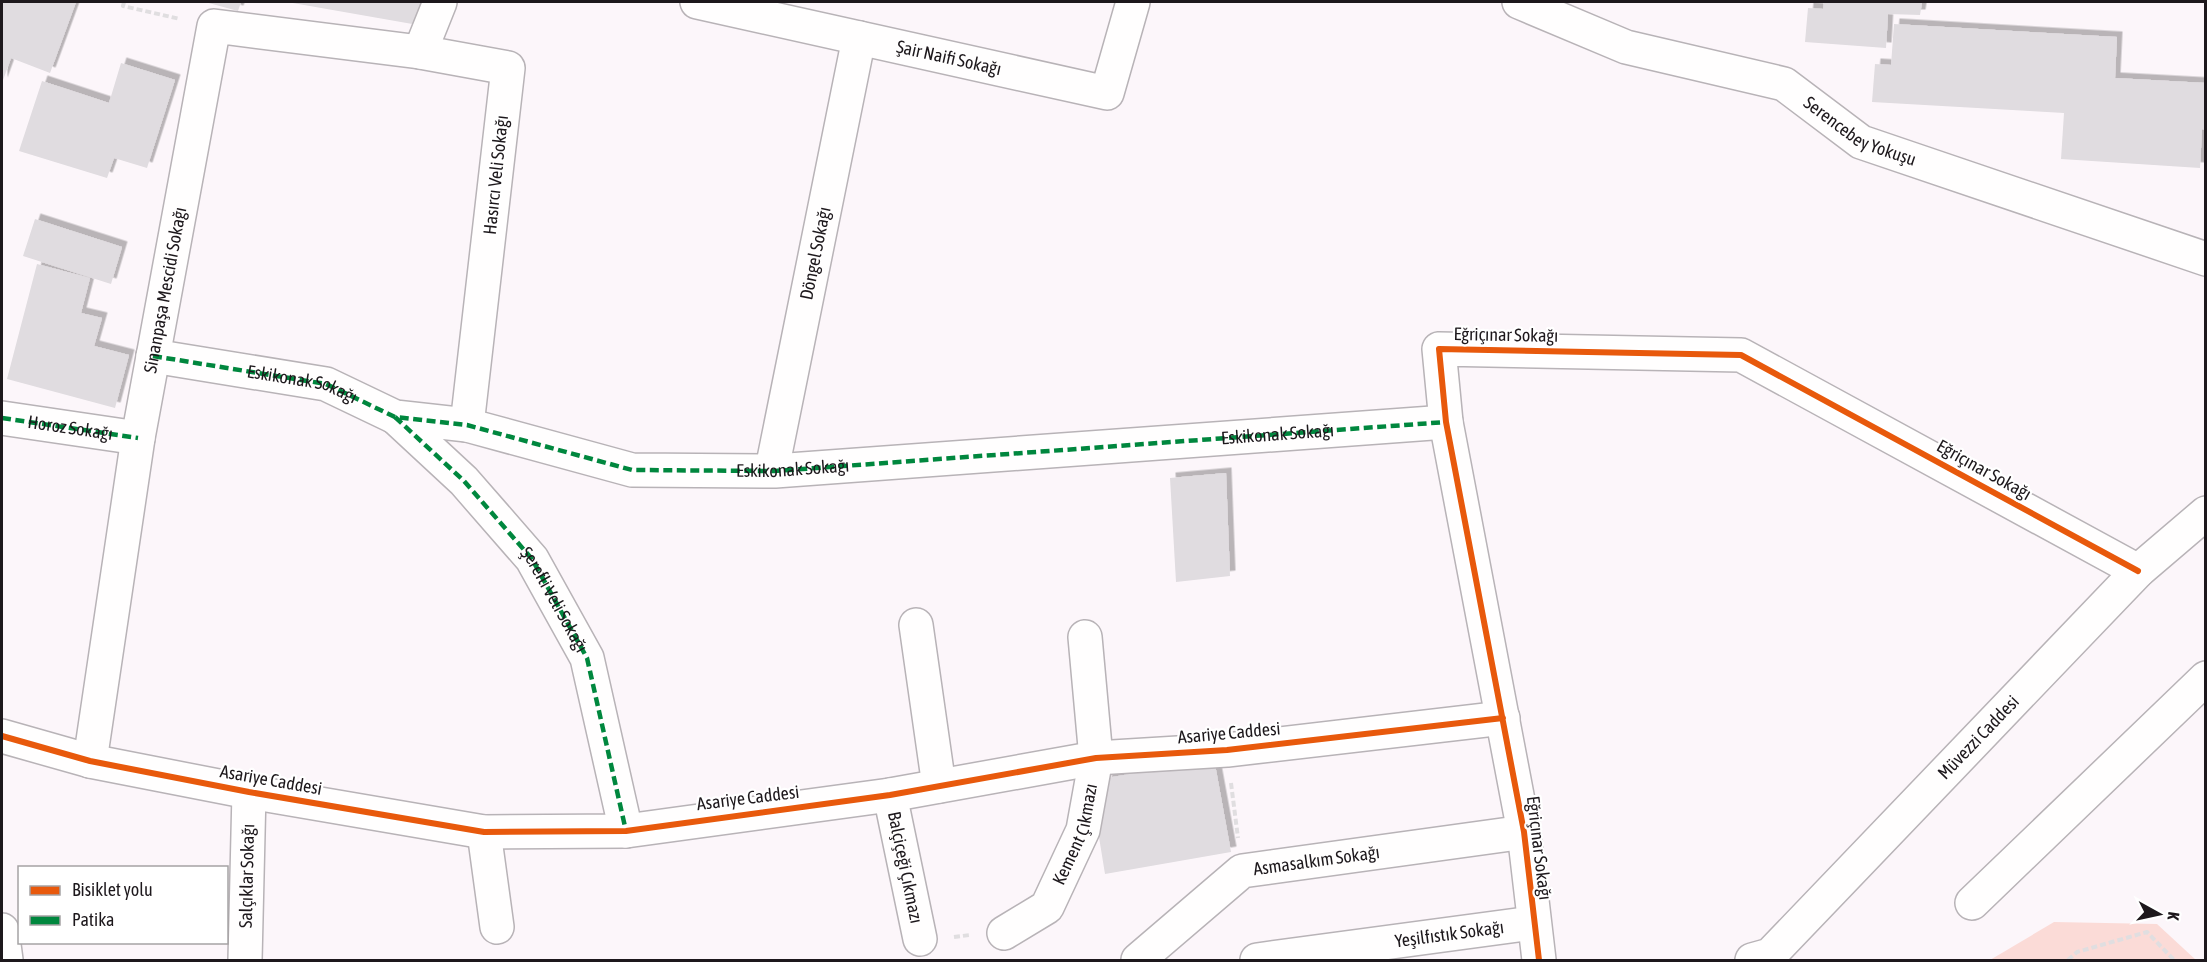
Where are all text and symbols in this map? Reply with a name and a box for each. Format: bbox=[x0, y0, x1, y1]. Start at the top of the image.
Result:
street label: Şair Naifi Sokağı bbox=[895, 36, 1003, 79]
street label: Serencebey Yokuşu bbox=[1800, 92, 1919, 170]
street label: Hasırcı Veli Sokağı bbox=[479, 114, 512, 236]
street label: Sinanpaşa Mescidi Sokağı bbox=[139, 205, 190, 375]
street label: Döngel Sokağı bbox=[795, 205, 835, 302]
street label: Eğriçınar Sokağı bbox=[1453, 323, 1559, 346]
street label: Eskikonak Sokağı bbox=[246, 360, 361, 407]
street label: Horoz Sokağı bbox=[26, 411, 114, 444]
street label: Eskikonak Sokağı bbox=[1220, 419, 1335, 448]
street label: Eğriçınar Sokağı bbox=[1933, 435, 2035, 504]
street label: Eskikonak Sokağı bbox=[736, 455, 850, 481]
street label: Şerefli Veli Sokağı bbox=[516, 542, 593, 656]
street label: Müvezzi Caddesi bbox=[1933, 691, 2023, 783]
street label: Asariye Caddesi bbox=[1177, 718, 1281, 747]
street label: Asariye Caddesi bbox=[219, 760, 324, 799]
street label: Asariye Caddesi bbox=[696, 781, 800, 814]
street label: Kement Çıkmazı bbox=[1048, 782, 1101, 888]
street label: Eğriçınar Sokağı bbox=[1523, 795, 1556, 901]
street label: Balçiçeği Çıkmazı bbox=[884, 810, 927, 925]
street label: Salçıklar Sokağı bbox=[235, 824, 258, 928]
street label: Asmasalkım Sokağı bbox=[1252, 841, 1381, 879]
legend bbox=[18, 866, 228, 944]
text: Bisiklet yolu bbox=[72, 879, 153, 900]
north arrow bbox=[2129, 884, 2189, 944]
text: Patika bbox=[72, 909, 114, 930]
text: K bbox=[2164, 911, 2183, 921]
street label: Yeşilfıstık Sokağı bbox=[1393, 916, 1505, 951]

